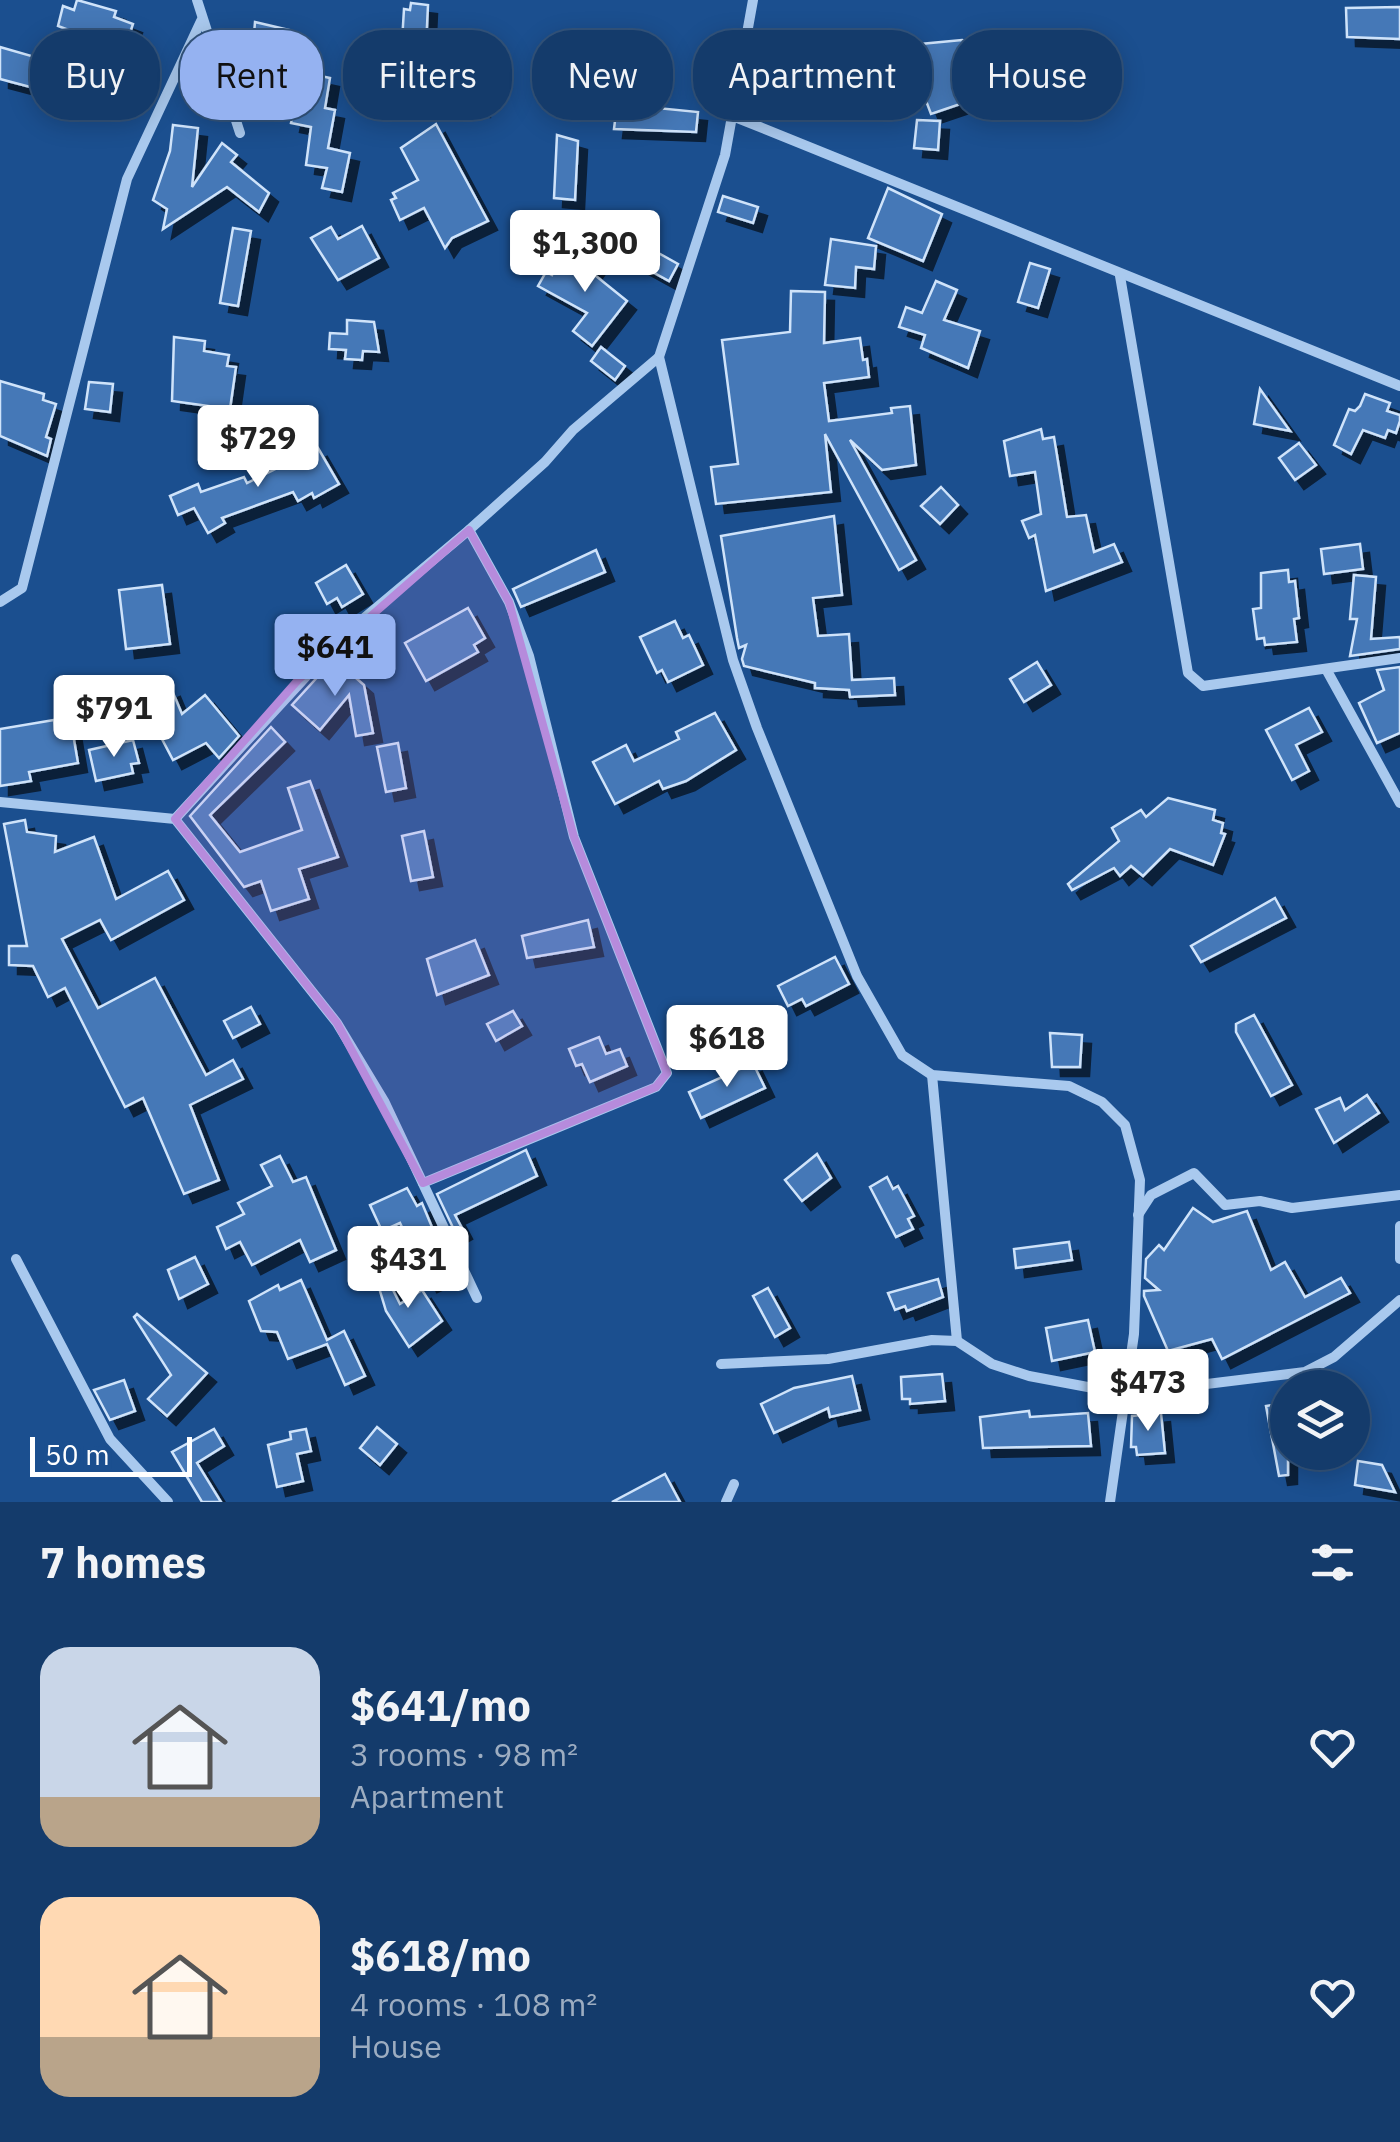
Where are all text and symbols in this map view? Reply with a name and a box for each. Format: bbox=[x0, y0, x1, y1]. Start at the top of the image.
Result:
chip: Buy bbox=[30, 30, 160, 120]
chip: Rent bbox=[180, 30, 323, 120]
chip: Filters bbox=[343, 30, 512, 120]
chip: New bbox=[532, 30, 673, 120]
chip: Apartment bbox=[693, 30, 932, 120]
chip: House bbox=[952, 30, 1122, 120]
pin: $1,300 bbox=[504, 210, 666, 295]
text: $1,300 bbox=[532, 221, 638, 263]
pin: $729 bbox=[199, 405, 317, 490]
text: $729 bbox=[220, 416, 296, 458]
pin: $641 bbox=[276, 614, 394, 699]
text: $641 bbox=[297, 625, 373, 667]
pin: $791 bbox=[55, 675, 173, 760]
text: $791 bbox=[76, 686, 152, 728]
pin: $618 bbox=[668, 1005, 786, 1090]
text: $618 bbox=[689, 1016, 765, 1058]
pin: $431 bbox=[349, 1226, 467, 1311]
text: $431 bbox=[370, 1237, 446, 1279]
pin: $473 bbox=[1089, 1349, 1207, 1434]
text: $473 bbox=[1110, 1360, 1186, 1402]
map controls bbox=[1270, 1370, 1370, 1470]
button: layers bbox=[1270, 1370, 1370, 1470]
scale bar bbox=[30, 1432, 192, 1476]
text: 50 m bbox=[45, 1436, 110, 1473]
text: 7 homes bbox=[40, 1535, 206, 1590]
icon: filters bbox=[1305, 1535, 1360, 1590]
text: $641/mo bbox=[350, 1678, 531, 1733]
icon: home bbox=[120, 1687, 240, 1807]
icon: heart bbox=[1305, 1720, 1360, 1775]
text: 3 rooms · 98 m² bbox=[350, 1733, 578, 1775]
text: Apartment bbox=[350, 1775, 504, 1817]
text: $618/mo bbox=[350, 1928, 531, 1983]
icon: home bbox=[120, 1937, 240, 2057]
icon: heart bbox=[1305, 1970, 1360, 2025]
text: 4 rooms · 108 m² bbox=[350, 1983, 597, 2025]
text: House bbox=[350, 2025, 442, 2067]

